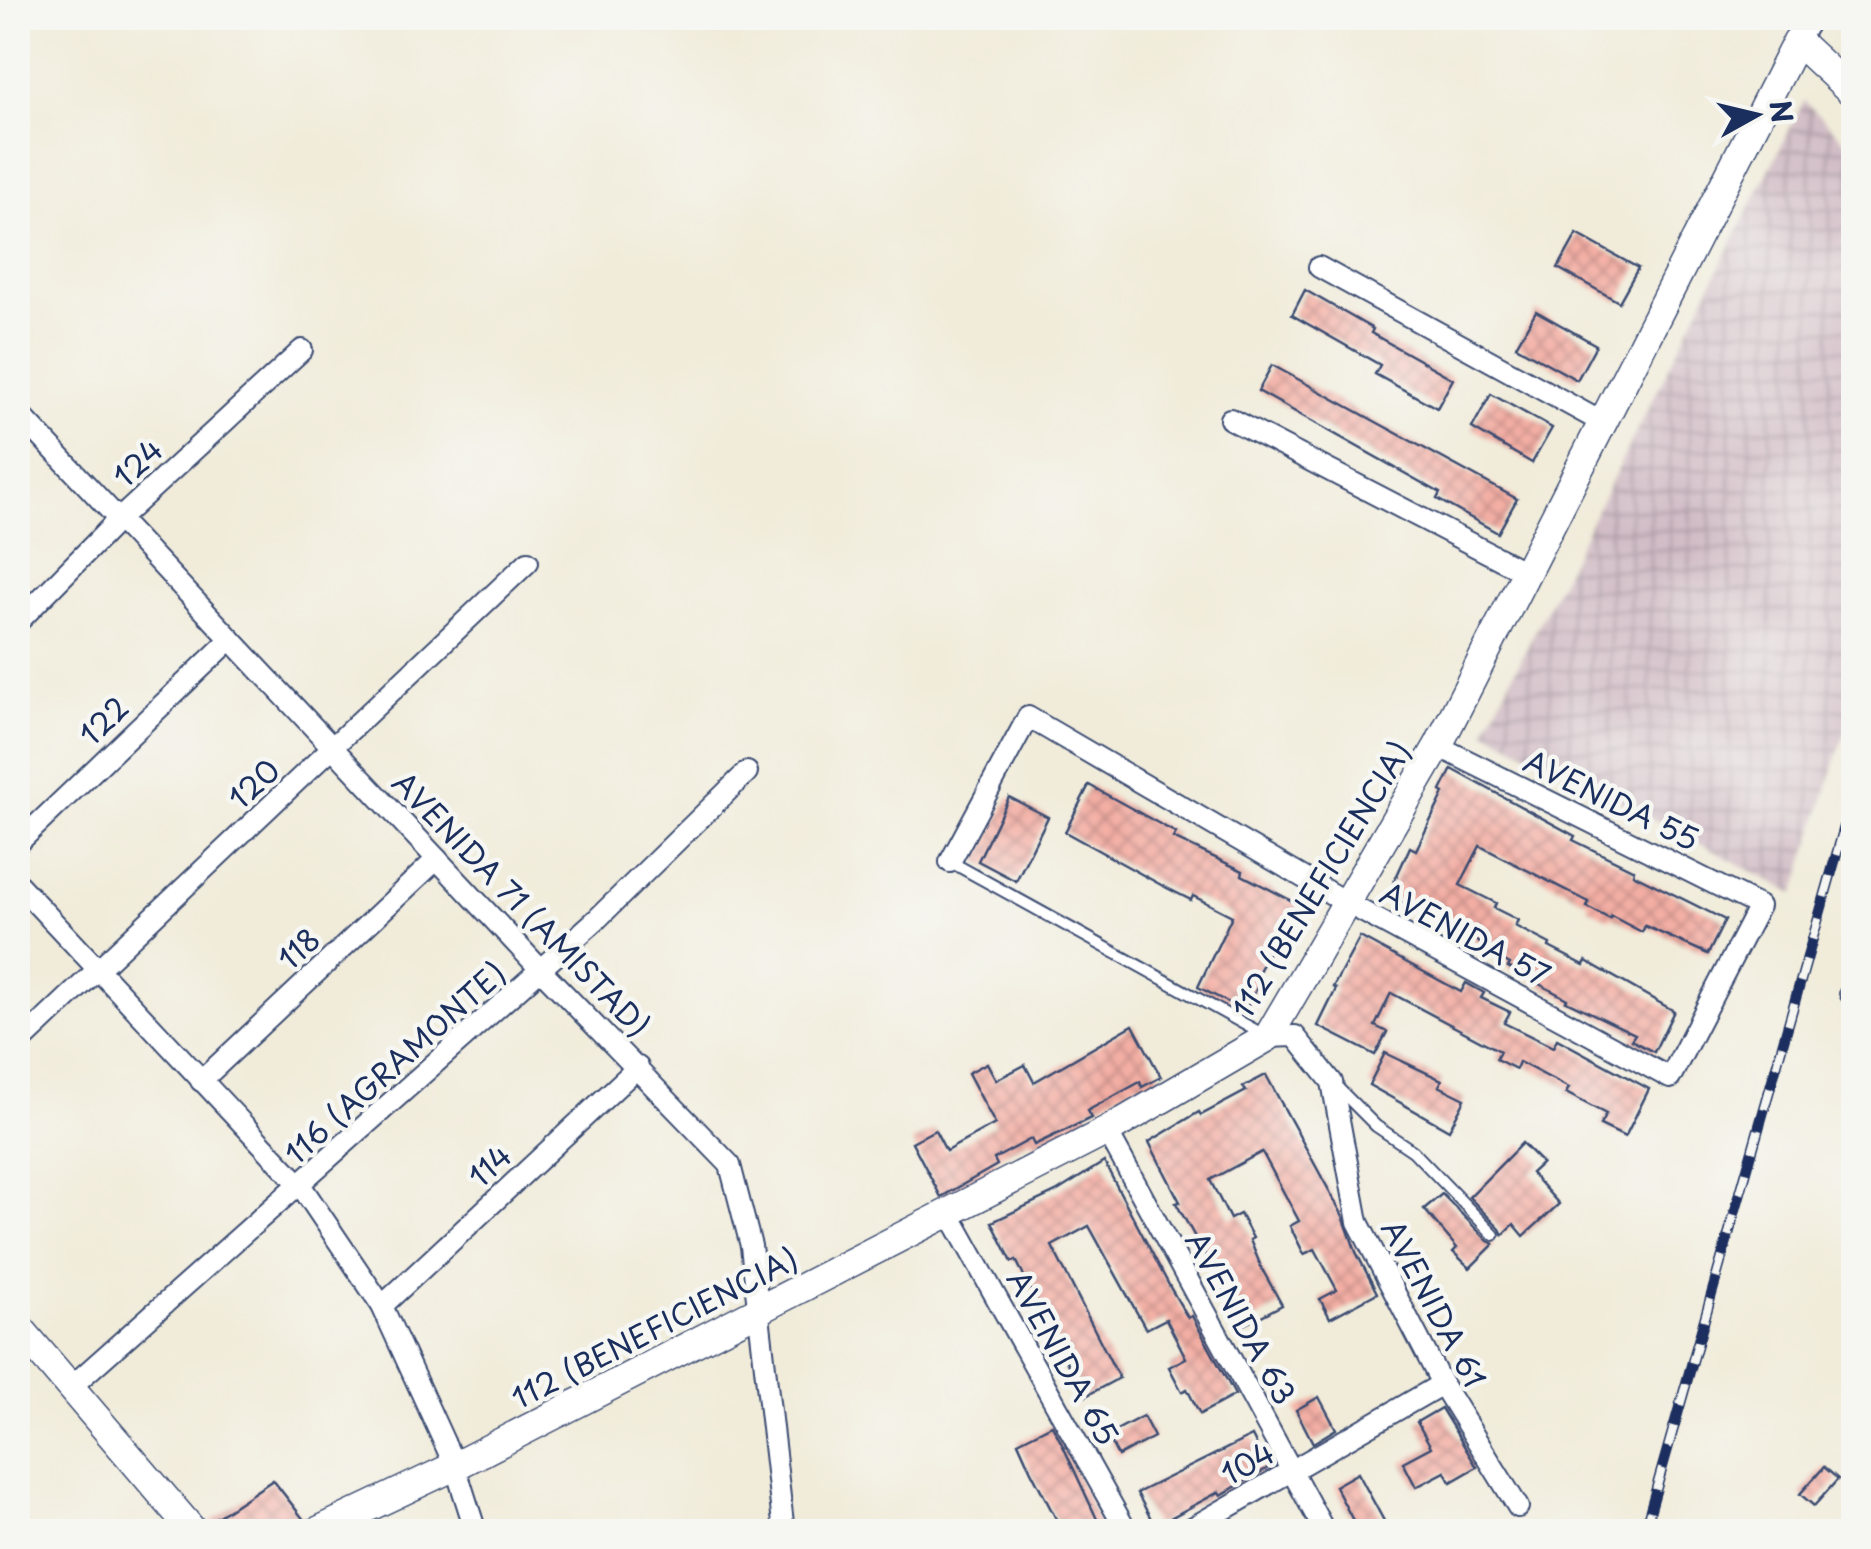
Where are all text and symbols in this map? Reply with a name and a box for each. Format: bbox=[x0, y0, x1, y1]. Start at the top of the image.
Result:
north arrow bbox=[1706, 65, 1806, 165]
text: N bbox=[1759, 97, 1805, 125]
street label: 124 bbox=[102, 427, 172, 497]
street label: 122 bbox=[68, 685, 138, 755]
street label: 112 (BENEFICIENCIA) bbox=[1219, 732, 1421, 1026]
street label: AVENIDA 55 bbox=[1517, 737, 1707, 861]
street label: 120 bbox=[217, 747, 289, 819]
street label: AVENIDA 71 (AMISTAD) bbox=[383, 760, 661, 1046]
street label: AVENIDA 57 bbox=[1373, 869, 1559, 997]
street label: 118 bbox=[267, 917, 329, 979]
street label: 116 (AGRAMONTE) bbox=[273, 950, 515, 1174]
street label: 114 bbox=[457, 1133, 521, 1197]
street label: AVENIDA 61 bbox=[1372, 1211, 1498, 1395]
street label: AVENIDA 63 bbox=[1176, 1222, 1308, 1412]
street label: 112 (BENEFICIENCIA) bbox=[503, 1235, 805, 1419]
street label: AVENIDA 65 bbox=[997, 1261, 1131, 1453]
street label: 104 bbox=[1212, 1429, 1282, 1495]

